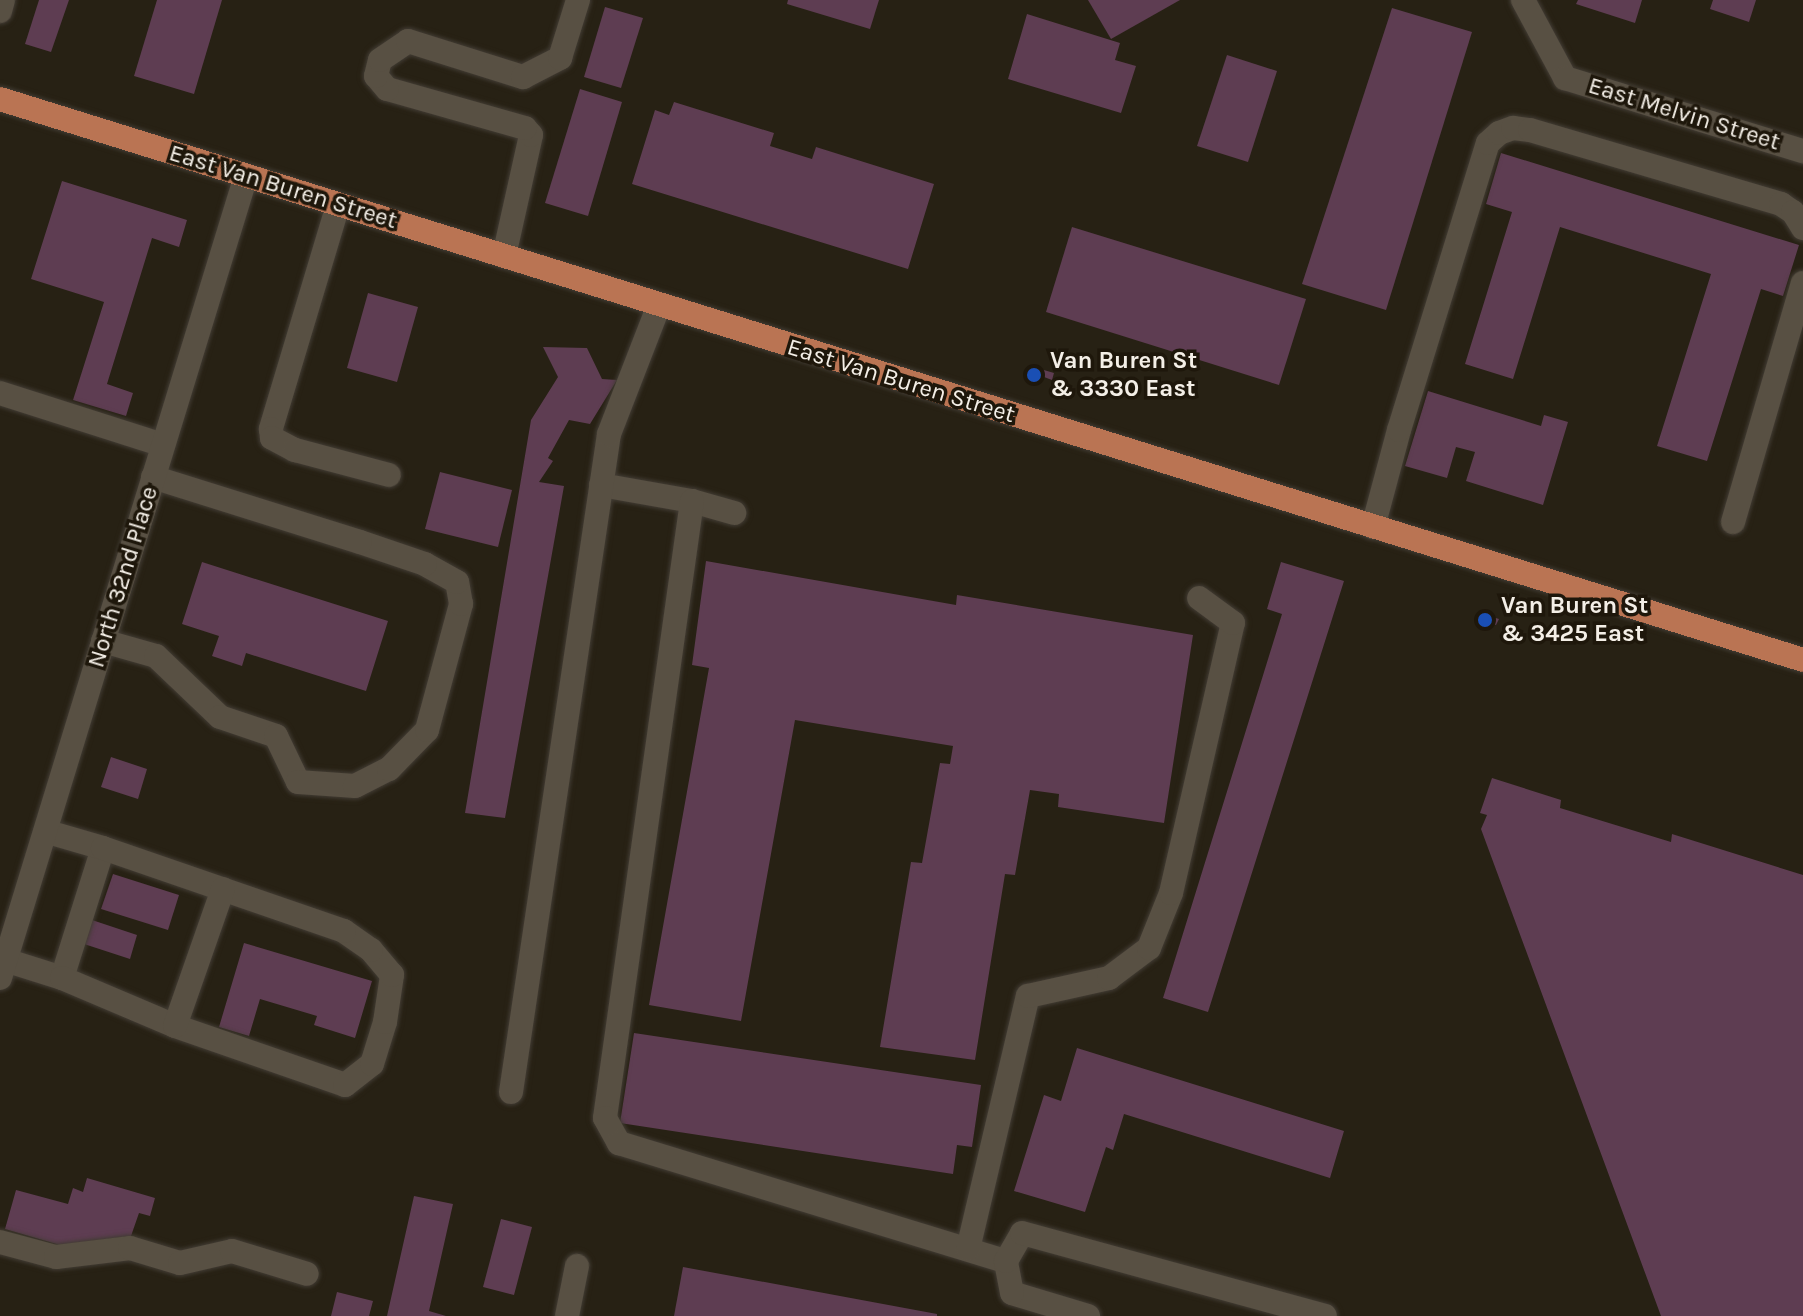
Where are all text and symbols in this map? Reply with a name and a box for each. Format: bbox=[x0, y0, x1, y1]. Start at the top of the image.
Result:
street label: East Melvin Street bbox=[1585, 71, 1783, 157]
street label: East Van Buren Street bbox=[166, 139, 400, 235]
street label: East Van Buren Street bbox=[784, 333, 1018, 429]
place label: Van Buren St & 3330 East bbox=[1050, 347, 1197, 403]
marker: Van Buren St & 3330 East bbox=[1025, 366, 1043, 384]
street label: North 32nd Place bbox=[82, 483, 164, 671]
place label: Van Buren St & 3425 East bbox=[1501, 592, 1648, 648]
marker: Van Buren St & 3425 East bbox=[1476, 611, 1494, 629]

